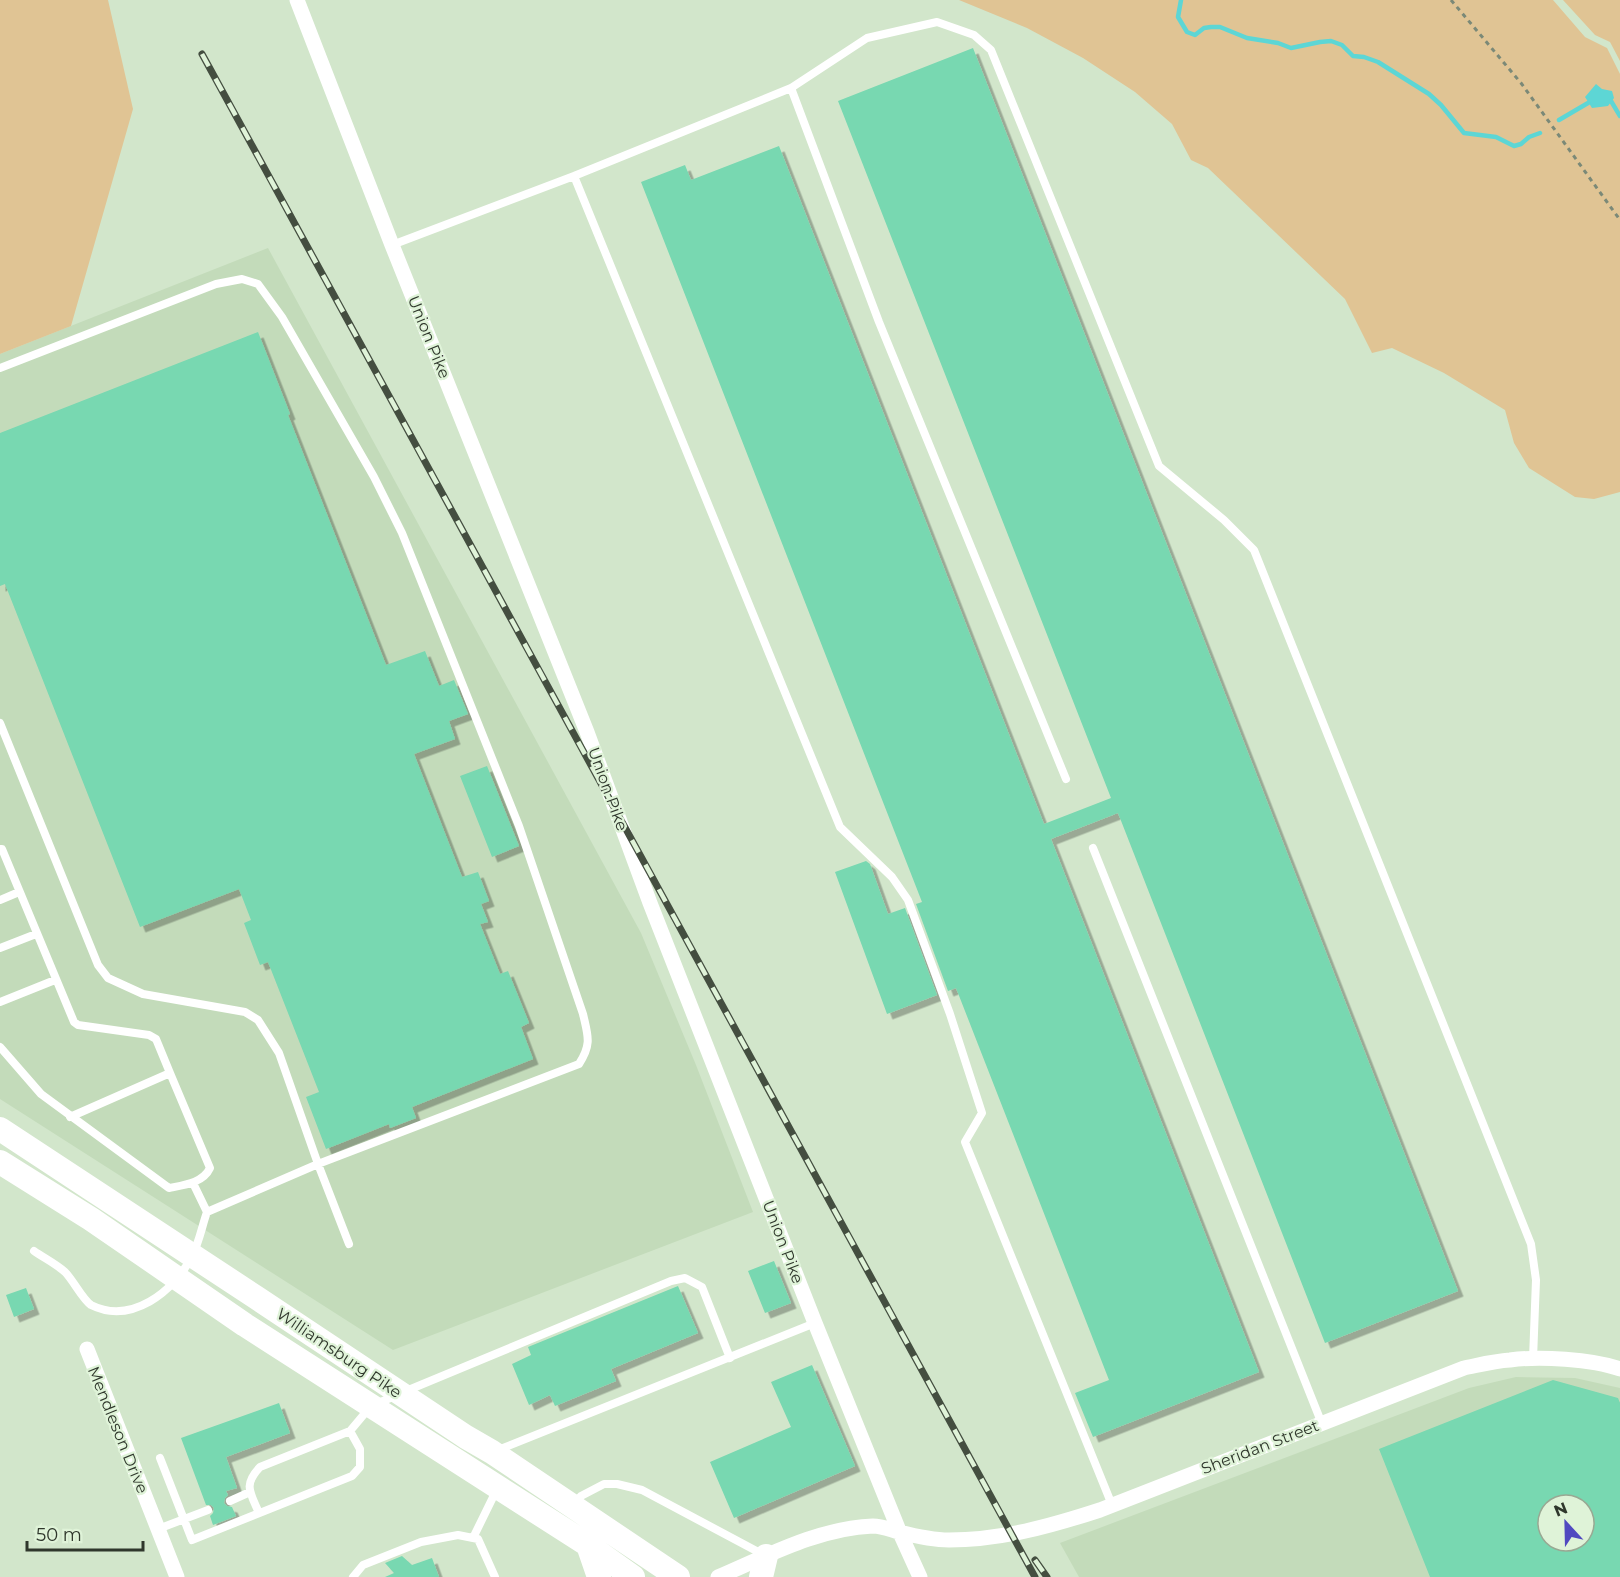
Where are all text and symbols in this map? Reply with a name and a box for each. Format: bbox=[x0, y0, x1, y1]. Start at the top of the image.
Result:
street label: Union Pike bbox=[404, 293, 454, 381]
street label: Union Pike bbox=[584, 745, 632, 833]
street label: Union Pike bbox=[758, 1198, 808, 1286]
street label: Williamsburg Pike bbox=[273, 1304, 405, 1402]
street label: Mendleson Drive bbox=[84, 1364, 152, 1496]
street label: Sheridan Street bbox=[1198, 1416, 1322, 1478]
north arrow bbox=[1536, 1493, 1596, 1553]
text: N bbox=[1551, 1498, 1570, 1521]
scale bar bbox=[27, 1514, 142, 1552]
text: 50 m bbox=[36, 1524, 82, 1546]

